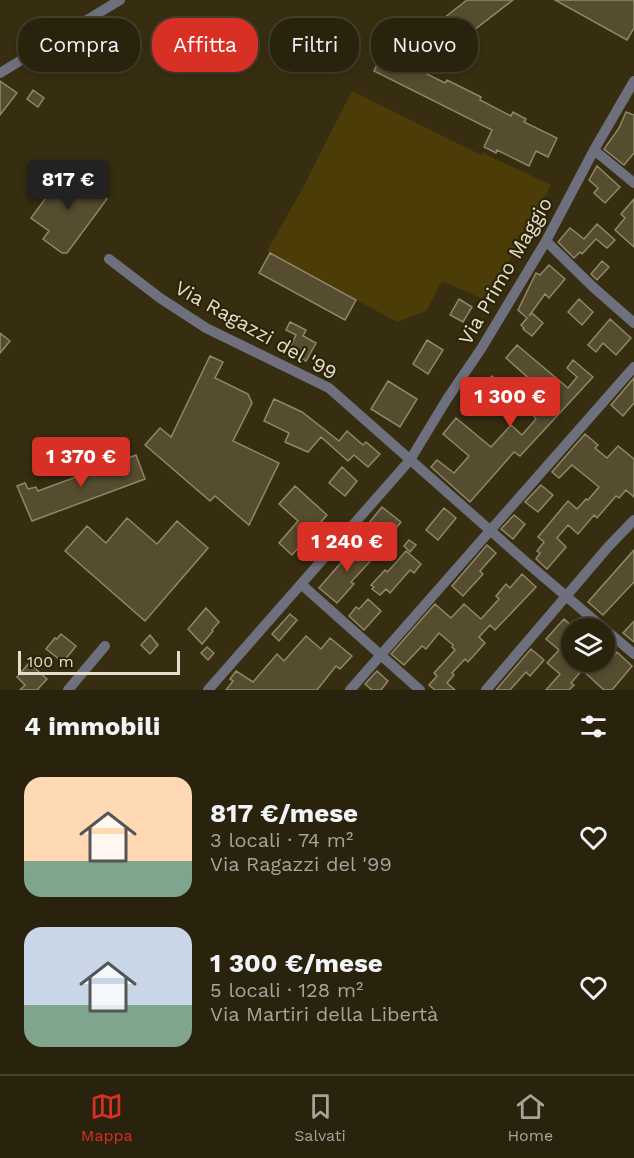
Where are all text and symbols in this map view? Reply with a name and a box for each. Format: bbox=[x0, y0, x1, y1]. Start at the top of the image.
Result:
chip: Compra bbox=[18, 18, 140, 72]
chip: Affitta bbox=[152, 18, 258, 72]
chip: Filtri bbox=[270, 18, 359, 72]
chip: Nuovo bbox=[371, 18, 478, 72]
pin: 817 € bbox=[26, 160, 110, 211]
text: 817 € bbox=[42, 167, 94, 191]
street label: Via Primo Maggio bbox=[453, 193, 557, 349]
street label: Via Ragazzi del '99 bbox=[171, 275, 341, 385]
pin: 1 300 € bbox=[455, 377, 565, 428]
text: 1 300 € bbox=[474, 384, 546, 408]
pin: 1 370 € bbox=[26, 437, 136, 488]
text: 1 370 € bbox=[46, 444, 116, 468]
pin: 1 240 € bbox=[292, 522, 402, 573]
text: 1 240 € bbox=[311, 529, 383, 553]
map controls bbox=[561, 618, 615, 672]
button: layers bbox=[561, 618, 615, 672]
scale bar bbox=[18, 648, 180, 676]
text: 100 m bbox=[27, 652, 74, 671]
icon: filters bbox=[577, 710, 610, 743]
text: 4 immobili bbox=[24, 711, 160, 741]
text: 817 €/mese bbox=[210, 798, 358, 828]
icon: home bbox=[72, 801, 144, 873]
icon: heart bbox=[577, 821, 610, 854]
text: 3 locali · 74 m² bbox=[210, 828, 353, 852]
text: Via Ragazzi del '99 bbox=[210, 852, 392, 876]
text: 1 300 €/mese bbox=[210, 948, 383, 978]
icon: home bbox=[72, 951, 144, 1023]
icon: heart bbox=[577, 971, 610, 1004]
text: 5 locali · 128 m² bbox=[210, 978, 363, 1002]
text: Via Martiri della Libertà bbox=[210, 1002, 438, 1026]
tab: Mappa bbox=[81, 1090, 133, 1145]
tab: Salvati bbox=[294, 1090, 346, 1145]
tab: Home bbox=[507, 1090, 553, 1145]

